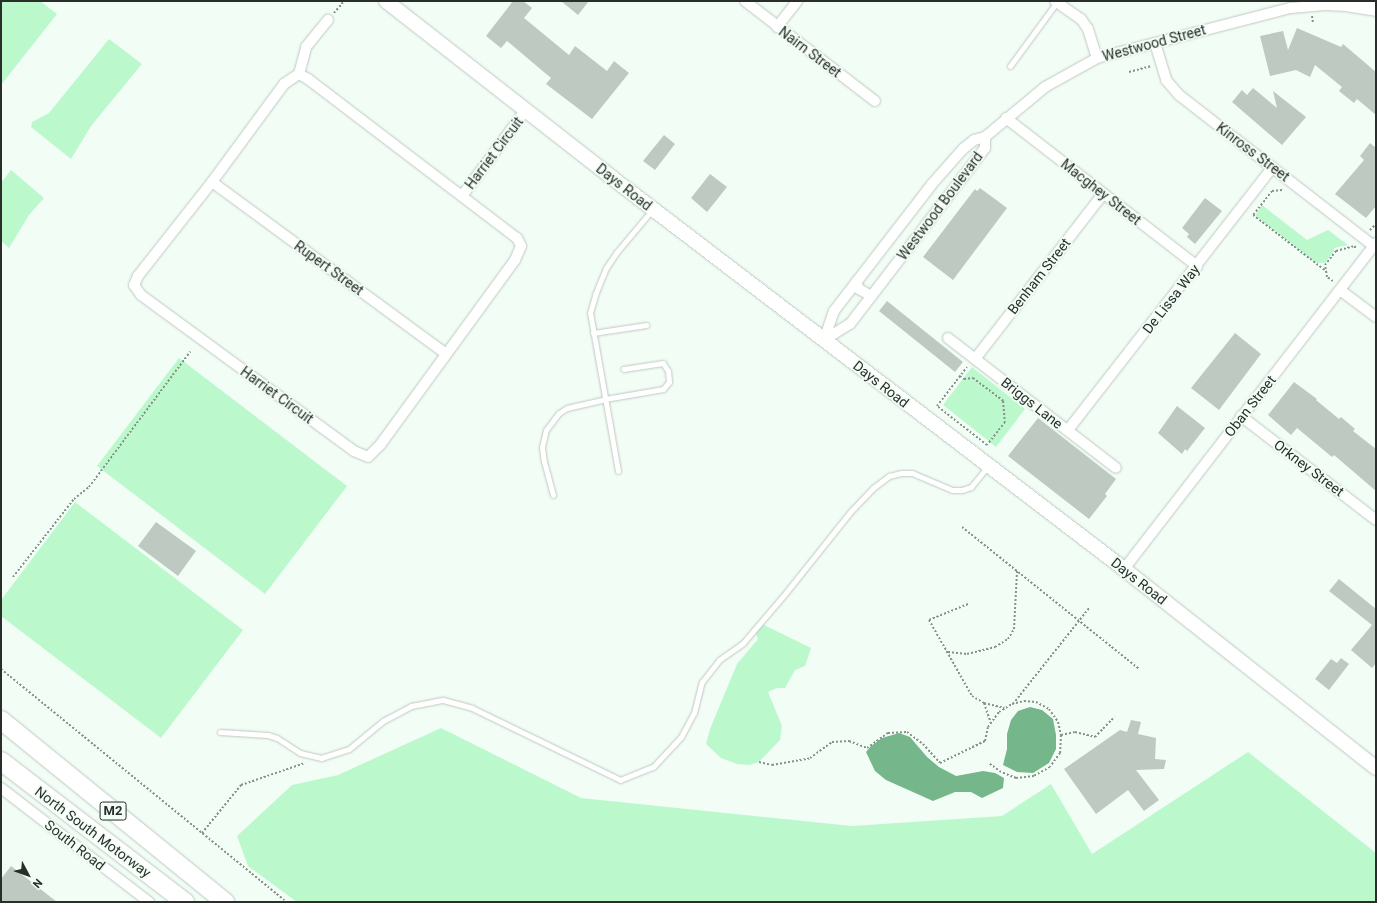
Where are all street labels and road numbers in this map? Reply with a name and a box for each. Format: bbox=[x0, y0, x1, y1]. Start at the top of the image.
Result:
street label: Westwood Street bbox=[1101, 21, 1207, 65]
street label: Nairn Street bbox=[775, 23, 845, 81]
street label: Harriet Circuit bbox=[461, 114, 527, 192]
street label: Kinross Street bbox=[1213, 119, 1293, 185]
street label: Westwood Boulevard bbox=[894, 149, 986, 263]
street label: Macghey Street bbox=[1058, 155, 1144, 229]
street label: Days Road bbox=[593, 160, 655, 214]
street label: Benham Street bbox=[1004, 235, 1074, 317]
street label: Rupert Street bbox=[291, 237, 367, 299]
street label: De Lissa Way bbox=[1139, 261, 1203, 337]
street label: Days Road bbox=[850, 357, 912, 411]
street label: Harriet Circuit bbox=[237, 363, 317, 427]
street label: Oban Street bbox=[1221, 372, 1279, 440]
street label: Briggs Lane bbox=[998, 374, 1066, 432]
street label: Orkney Street bbox=[1271, 436, 1347, 500]
street label: Days Road bbox=[1108, 554, 1170, 608]
street label: North South Motorway bbox=[32, 783, 154, 881]
road number: M2 bbox=[99, 800, 127, 822]
street label: South Road bbox=[41, 816, 109, 874]

